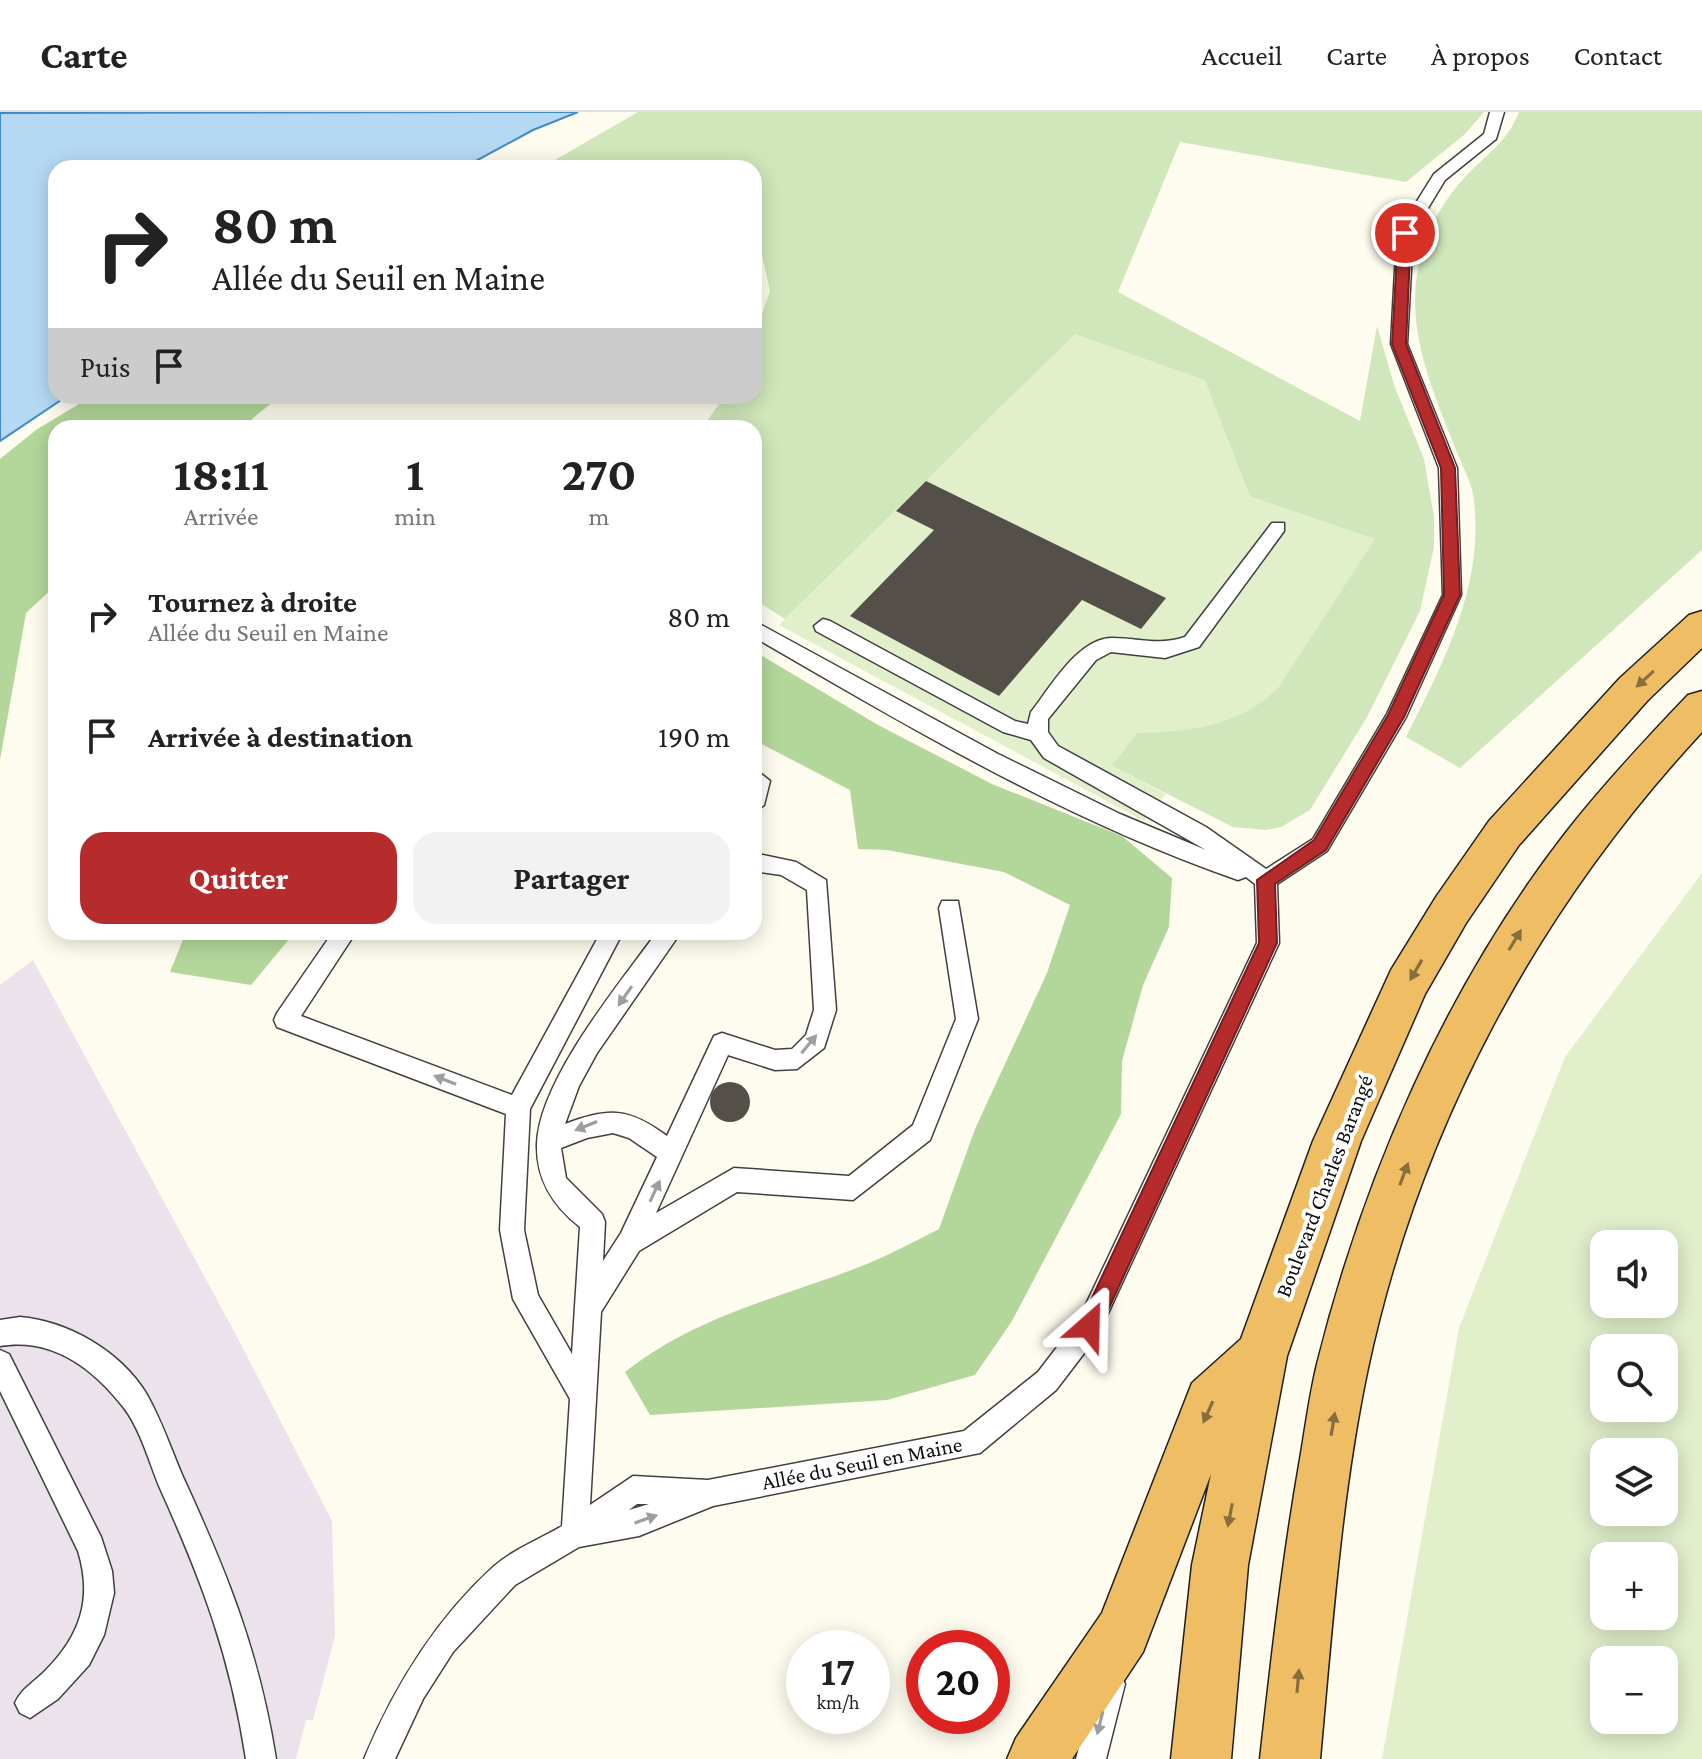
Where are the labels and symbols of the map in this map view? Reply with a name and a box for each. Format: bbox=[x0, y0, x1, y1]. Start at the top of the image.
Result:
pin bbox=[1371, 199, 1439, 267]
one-way arrow bbox=[1636, 669, 1655, 687]
one-way arrow bbox=[1507, 929, 1521, 951]
one-way arrow bbox=[1409, 958, 1423, 981]
one-way arrow bbox=[618, 985, 633, 1006]
one-way arrow bbox=[801, 1034, 818, 1055]
street label: Boulevard Charles Barangé bbox=[1270, 1071, 1378, 1301]
one-way arrow bbox=[433, 1073, 457, 1086]
one-way arrow bbox=[574, 1120, 598, 1133]
one-way arrow bbox=[1398, 1162, 1411, 1186]
one-way arrow bbox=[648, 1180, 662, 1203]
position arrow bbox=[1047, 1284, 1131, 1368]
one-way arrow bbox=[1201, 1400, 1215, 1424]
one-way arrow bbox=[1327, 1411, 1340, 1436]
street label: Allée du Seuil en Maine bbox=[760, 1431, 964, 1495]
one-way arrow bbox=[1223, 1503, 1235, 1528]
one-way arrow bbox=[634, 1512, 658, 1525]
speed limit sign: 20 bbox=[906, 1630, 1010, 1734]
one-way arrow bbox=[1291, 1668, 1304, 1693]
one-way arrow bbox=[1094, 1710, 1106, 1735]

